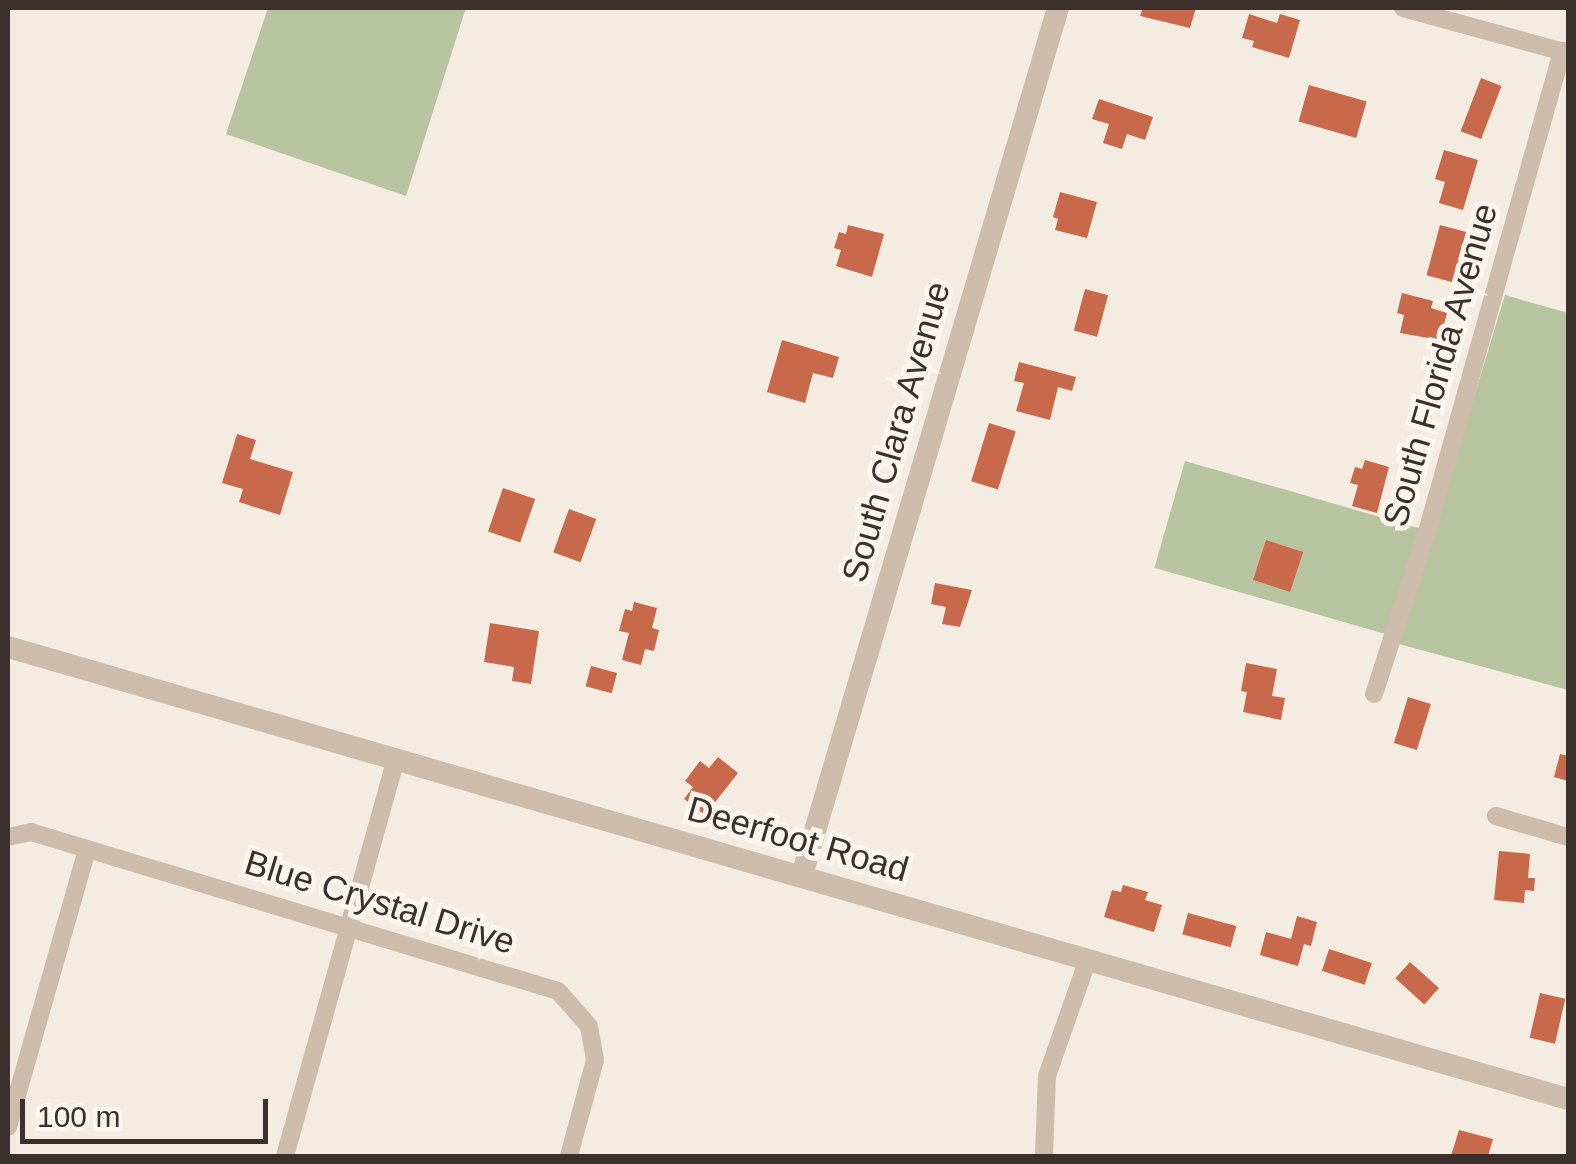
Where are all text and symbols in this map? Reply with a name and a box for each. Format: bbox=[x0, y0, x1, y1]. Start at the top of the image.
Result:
street label: South Florida Avenue bbox=[1374, 198, 1506, 532]
street label: South Clara Avenue bbox=[833, 276, 959, 588]
street label: Deerfoot Road bbox=[683, 787, 913, 891]
street label: Blue Crystal Drive bbox=[240, 841, 520, 963]
scale bar bbox=[25, 1079, 272, 1141]
text: 100 m bbox=[37, 1100, 120, 1133]

